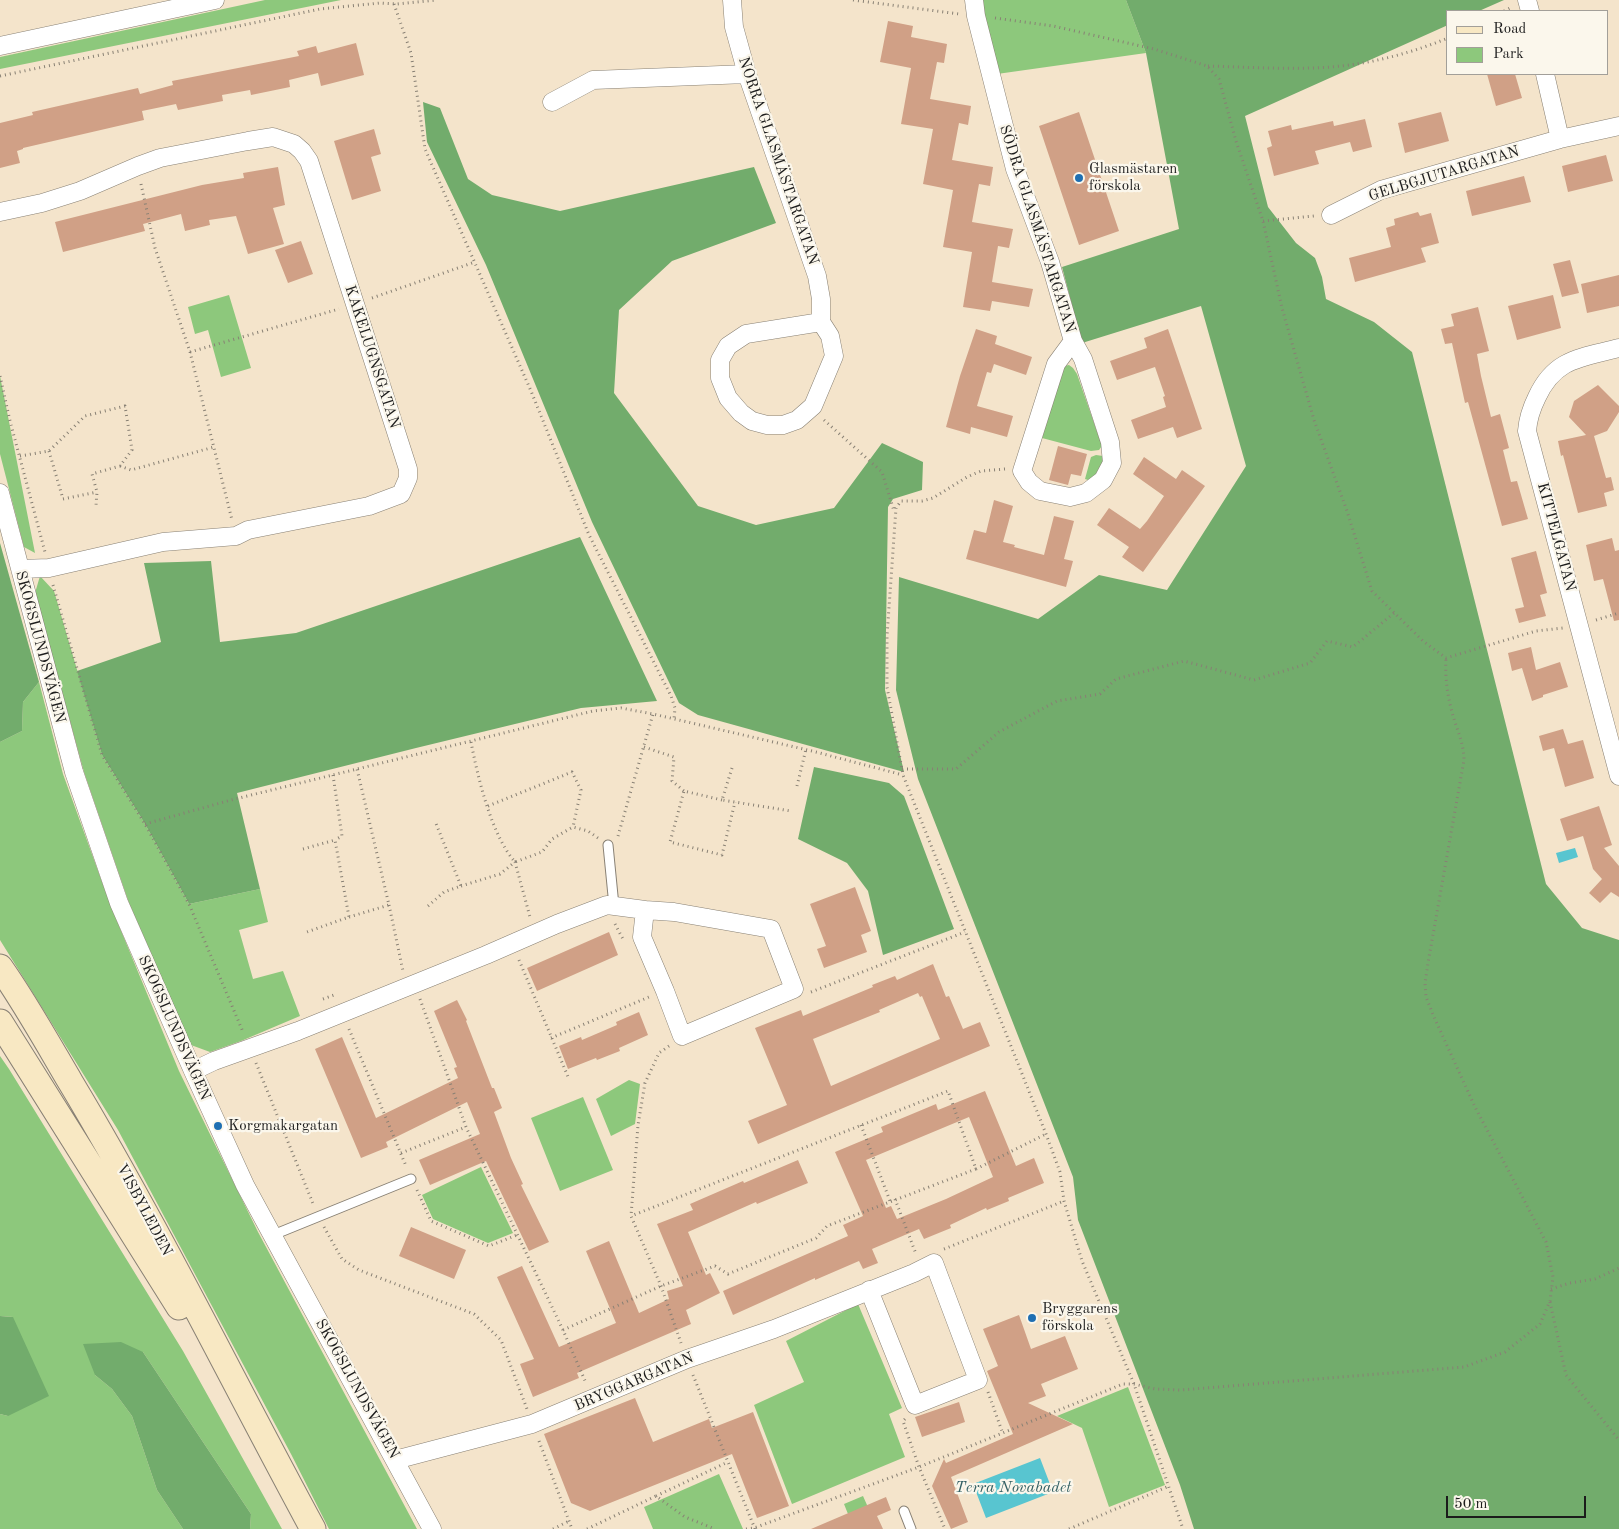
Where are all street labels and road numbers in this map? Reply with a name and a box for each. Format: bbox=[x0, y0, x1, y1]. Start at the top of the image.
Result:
street label: NORRA GLASMÄSTARGATAN bbox=[734, 55, 822, 267]
street label: SÖDRA GLASMÄSTARGATAN bbox=[995, 123, 1079, 335]
street label: GELBGJUTARGATAN bbox=[1366, 142, 1522, 206]
street label: KAKELUGNSGATAN bbox=[340, 283, 404, 431]
street label: KITTELGATAN bbox=[1533, 481, 1579, 593]
street label: SKOGSLUNDSVÄGEN bbox=[11, 569, 69, 725]
street label: SKOGSLUNDSVÄGEN bbox=[134, 953, 214, 1103]
street label: VISBYLEDEN bbox=[112, 1161, 176, 1259]
street label: SKOGSLUNDSVÄGEN bbox=[311, 1316, 403, 1462]
street label: BRYGGARGATAN bbox=[572, 1349, 696, 1415]

